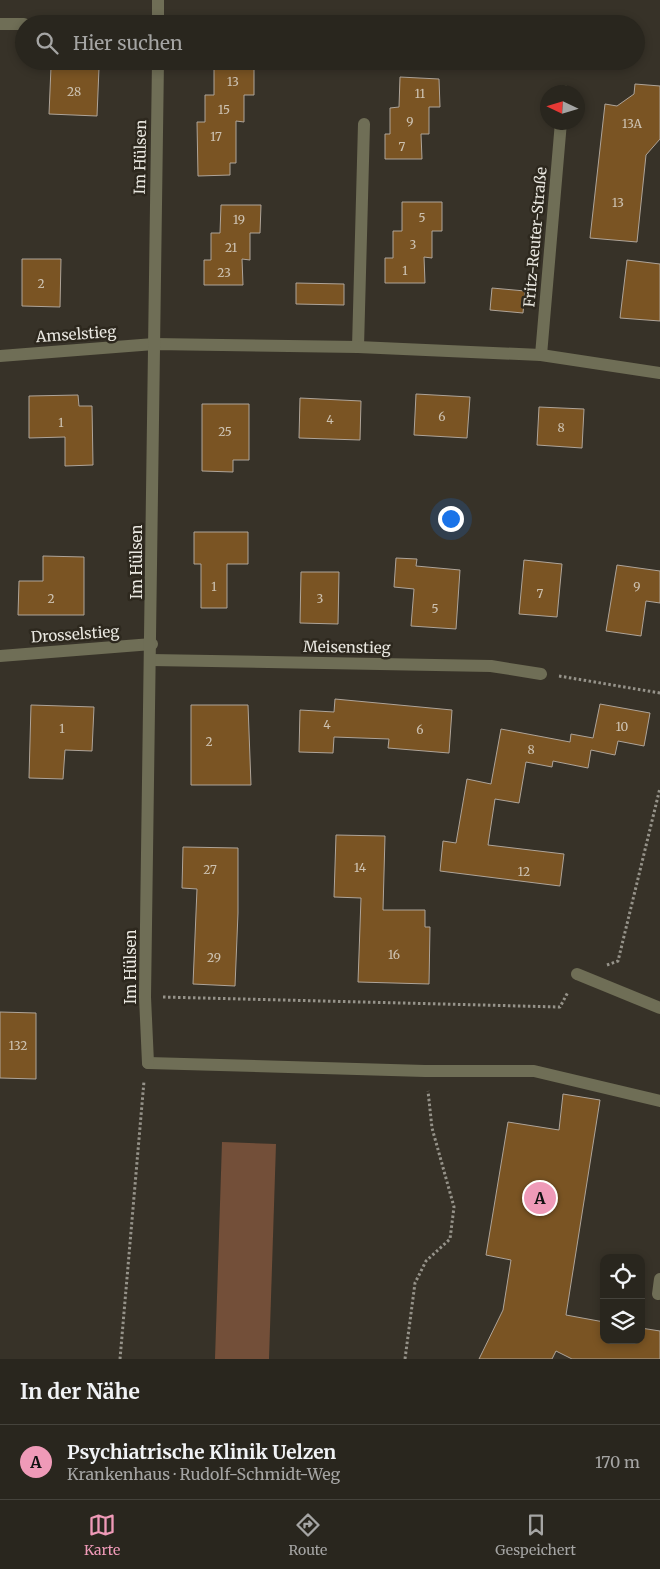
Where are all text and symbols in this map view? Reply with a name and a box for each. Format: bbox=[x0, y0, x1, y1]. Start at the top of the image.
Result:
search box bbox=[15, 15, 645, 70]
icon: search bbox=[33, 29, 61, 57]
text: Hier suchen bbox=[73, 31, 183, 55]
house number: 13 bbox=[227, 74, 239, 89]
house number: 28 bbox=[67, 84, 81, 99]
north arrow bbox=[540, 85, 585, 130]
house number: 11 bbox=[415, 86, 426, 101]
house number: 15 bbox=[218, 102, 230, 117]
house number: 9 bbox=[406, 114, 414, 129]
house number: 13A bbox=[622, 116, 643, 131]
street label: Im Hülsen bbox=[130, 119, 150, 195]
house number: 17 bbox=[210, 129, 222, 144]
house number: 7 bbox=[399, 139, 406, 154]
street label: Fritz-Reuter-Straße bbox=[519, 166, 551, 308]
house number: 13 bbox=[612, 195, 624, 210]
house number: 5 bbox=[418, 210, 426, 225]
house number: 19 bbox=[233, 212, 245, 227]
house number: 3 bbox=[410, 237, 417, 252]
house number: 21 bbox=[225, 240, 238, 255]
house number: 1 bbox=[402, 263, 408, 278]
house number: 23 bbox=[217, 265, 231, 280]
house number: 2 bbox=[37, 276, 45, 291]
street label: Amselstieg bbox=[34, 322, 117, 346]
house number: 6 bbox=[438, 409, 446, 424]
house number: 4 bbox=[326, 412, 334, 427]
house number: 1 bbox=[58, 415, 64, 430]
house number: 8 bbox=[557, 420, 565, 435]
house number: 25 bbox=[218, 424, 232, 439]
your location bbox=[438, 506, 464, 532]
street label: Im Hülsen bbox=[127, 525, 146, 599]
house number: 1 bbox=[211, 579, 217, 594]
house number: 9 bbox=[633, 579, 641, 594]
house number: 7 bbox=[537, 586, 544, 601]
house number: 2 bbox=[47, 591, 55, 606]
house number: 3 bbox=[317, 591, 324, 606]
house number: 5 bbox=[431, 601, 439, 616]
street label: Drosselstieg bbox=[30, 621, 120, 647]
street label: Meisenstieg bbox=[303, 637, 391, 657]
house number: 4 bbox=[323, 717, 331, 732]
house number: 10 bbox=[616, 719, 629, 734]
house number: 1 bbox=[59, 721, 65, 736]
house number: 6 bbox=[416, 722, 424, 737]
house number: 2 bbox=[205, 734, 213, 749]
house number: 8 bbox=[527, 742, 535, 757]
house number: 14 bbox=[354, 860, 367, 875]
house number: 27 bbox=[203, 862, 217, 877]
house number: 12 bbox=[518, 864, 530, 879]
street label: Im Hülsen bbox=[121, 930, 140, 1004]
house number: 16 bbox=[388, 947, 400, 962]
house number: 29 bbox=[207, 950, 221, 965]
house number: 132 bbox=[9, 1038, 27, 1053]
pin: A bbox=[524, 1179, 556, 1217]
map controls bbox=[600, 1254, 645, 1344]
button: locate bbox=[600, 1254, 645, 1299]
button: layers bbox=[600, 1299, 645, 1344]
text: In der Nähe bbox=[20, 1378, 140, 1405]
text: Psychiatrische Klinik Uelzen bbox=[67, 1440, 336, 1464]
text: A bbox=[30, 1452, 42, 1472]
text: 170 m bbox=[595, 1452, 640, 1472]
text: Krankenhaus · Rudolf-Schmidt-Weg bbox=[67, 1464, 340, 1484]
tab: Karte bbox=[84, 1511, 120, 1559]
tab: Route bbox=[288, 1511, 327, 1559]
tab: Gespeichert bbox=[495, 1511, 576, 1559]

